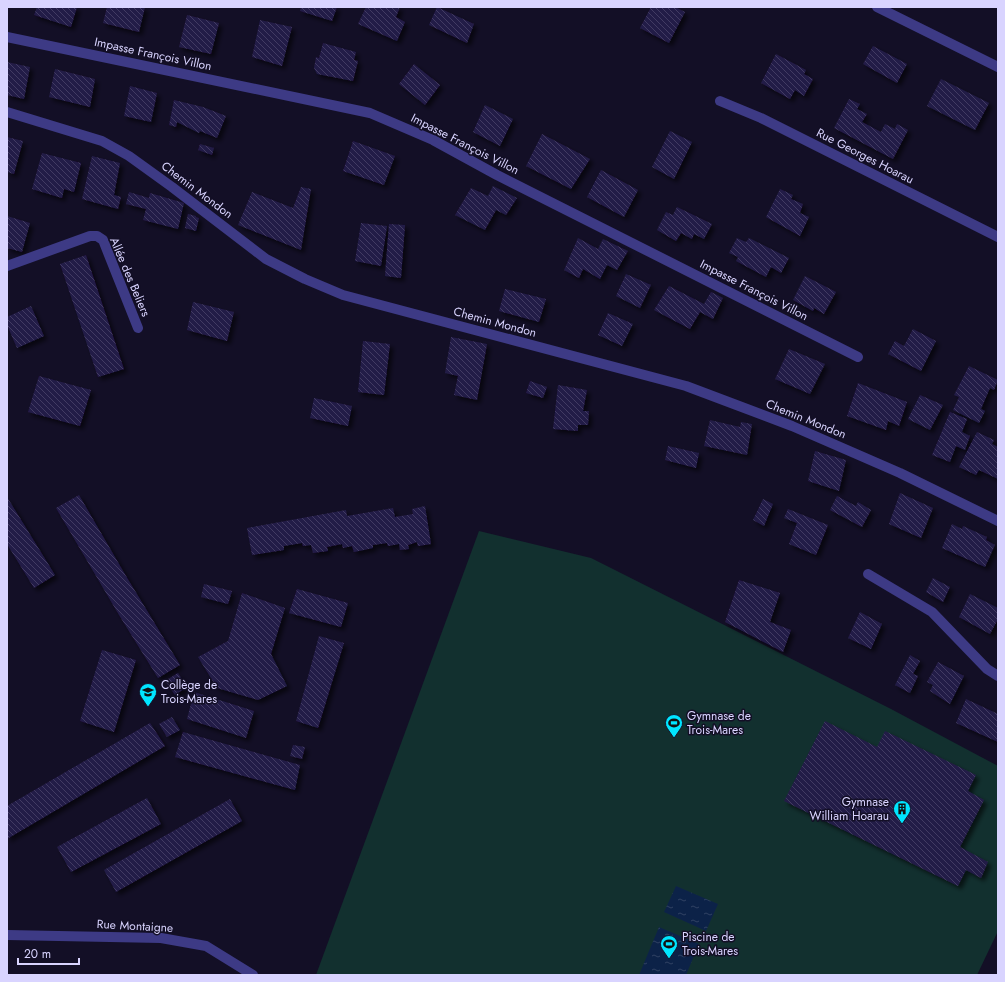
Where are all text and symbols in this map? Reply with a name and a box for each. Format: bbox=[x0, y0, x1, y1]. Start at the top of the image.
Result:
street label: Impasse François Villon bbox=[93, 33, 213, 75]
street label: Impasse François Villon bbox=[408, 109, 522, 179]
street label: Rue Georges Hoarau bbox=[813, 124, 917, 188]
street label: Chemin Mondon bbox=[157, 157, 237, 223]
street label: Allée des Beliers bbox=[105, 234, 155, 320]
street label: Impasse François Villon bbox=[697, 255, 811, 325]
street label: Chemin Mondon bbox=[451, 302, 539, 342]
street label: Chemin Mondon bbox=[763, 395, 849, 443]
place label: Collège de Trois-Mares bbox=[161, 676, 217, 708]
school or university icon: Collège de Trois-Mares bbox=[138, 682, 158, 707]
place label: Gymnase de Trois-Mares bbox=[687, 707, 751, 739]
sports icon: Gymnase de Trois-Mares bbox=[664, 713, 684, 738]
place label: Gymnase William Hoarau bbox=[810, 793, 889, 825]
building icon: Gymnase William Hoarau bbox=[892, 799, 912, 824]
street label: Rue Montaigne bbox=[96, 915, 174, 937]
place label: Piscine de Trois-Mares bbox=[682, 928, 738, 960]
sports icon: Piscine de Trois-Mares bbox=[659, 934, 679, 959]
scale bar bbox=[18, 940, 79, 966]
text: 20 m bbox=[24, 945, 51, 963]

